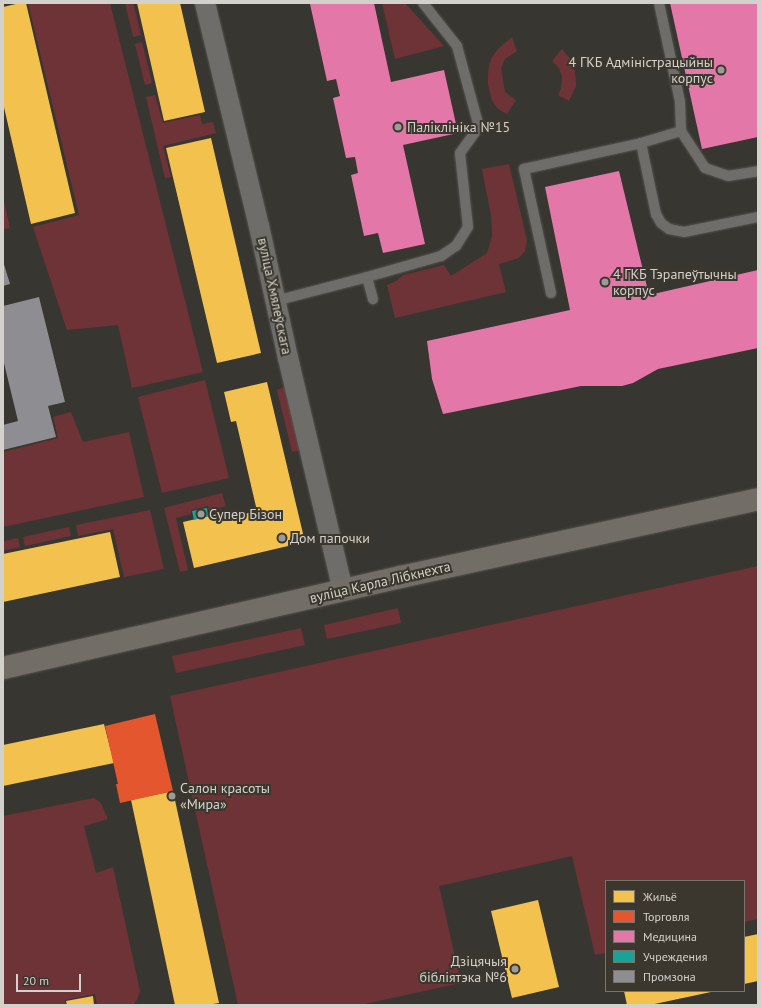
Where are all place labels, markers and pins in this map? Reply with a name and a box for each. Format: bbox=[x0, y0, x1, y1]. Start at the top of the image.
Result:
place label: 4 ГКБ Адміністрацыйны корпус bbox=[568, 54, 713, 86]
marker: 4 ГКБ Адміністрацыйны корпус bbox=[716, 65, 726, 75]
place label: Паліклініка №15 bbox=[407, 119, 510, 135]
marker: Паліклініка №15 bbox=[392, 121, 404, 133]
place label: 4 ГКБ Тэрапеўтычны корпус bbox=[613, 266, 737, 298]
marker: 4 ГКБ Тэрапеўтычны корпус bbox=[600, 277, 610, 287]
place label: Супер Бізон bbox=[209, 506, 282, 522]
marker: Супер Бізон bbox=[196, 509, 206, 519]
place label: Дом папочки bbox=[290, 530, 370, 546]
marker: Дом папочки bbox=[277, 533, 287, 543]
place label: Салон красоты «Мира» bbox=[180, 780, 270, 812]
marker: Салон красоты «Мира» bbox=[167, 791, 177, 801]
place label: Дзіцячыя бібліятэка №6 bbox=[419, 953, 507, 986]
marker: Дзіцячыя бібліятэка №6 bbox=[510, 964, 520, 974]

